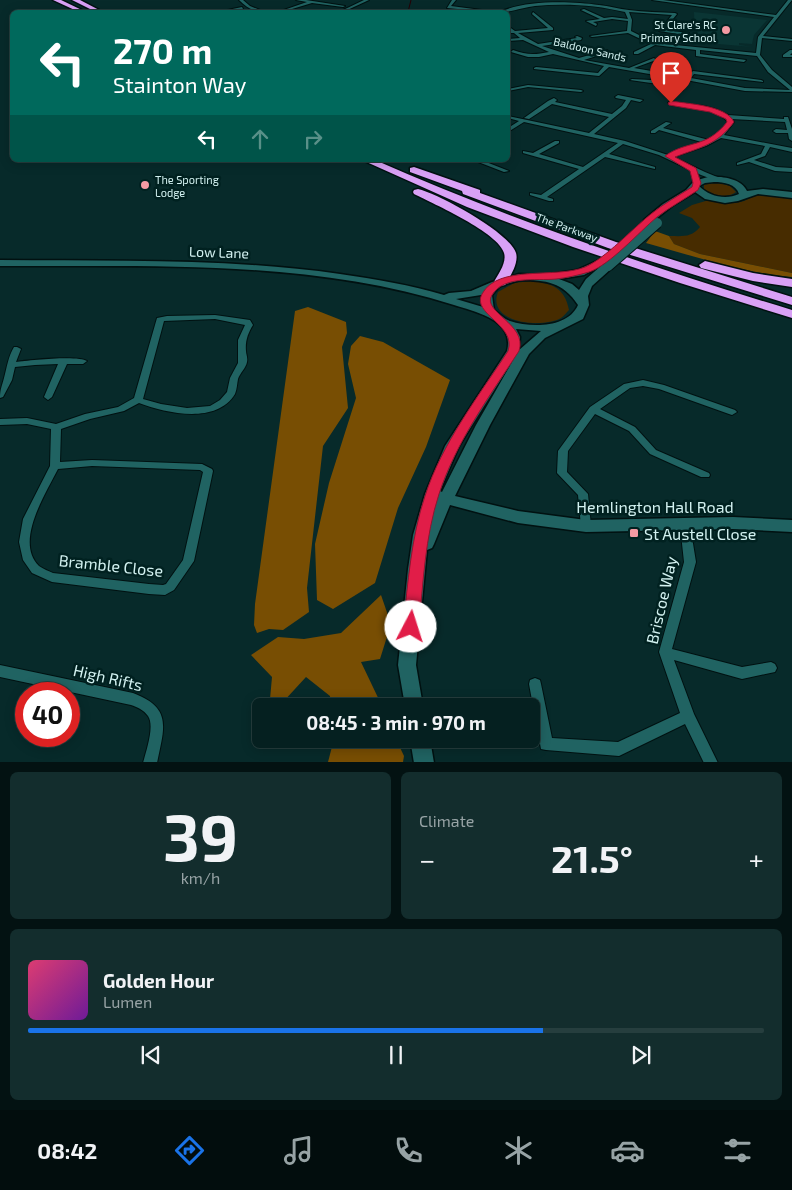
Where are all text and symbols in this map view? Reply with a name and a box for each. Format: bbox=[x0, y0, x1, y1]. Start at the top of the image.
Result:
place label: St Clare's RC Primary School bbox=[641, 18, 717, 44]
marker: St Clare's RC Primary School bbox=[720, 24, 732, 36]
text: 270 m bbox=[113, 29, 212, 71]
icon: left bbox=[30, 30, 95, 95]
street label: Baldoon Sands bbox=[552, 34, 628, 64]
pin bbox=[650, 52, 692, 103]
icon: arrive bbox=[657, 59, 685, 87]
text: Stainton Way bbox=[113, 71, 247, 97]
icon: left bbox=[193, 125, 221, 153]
icon: ahead bbox=[246, 125, 274, 153]
icon: right bbox=[299, 125, 327, 153]
place label: The Sporting Lodge bbox=[155, 173, 219, 199]
marker: The Sporting Lodge bbox=[139, 179, 151, 191]
street label: The Parkway bbox=[534, 210, 600, 244]
street label: Low Lane bbox=[189, 242, 249, 262]
street label: Hemlington Hall Road bbox=[576, 497, 734, 516]
place label: St Austell Close bbox=[644, 524, 756, 543]
marker: St Austell Close bbox=[628, 527, 640, 539]
street label: Bramble Close bbox=[58, 550, 164, 580]
street label: Briscoe Way bbox=[642, 554, 680, 646]
position arrow bbox=[384, 600, 436, 652]
street label: High Rifts bbox=[71, 660, 145, 694]
speed limit sign: 40 bbox=[15, 682, 80, 747]
text: 08:45 · 3 min · 970 m bbox=[306, 711, 486, 734]
text: 39 bbox=[163, 796, 238, 874]
text: Climate bbox=[419, 811, 474, 830]
text: 21.5° bbox=[551, 835, 633, 881]
text: − bbox=[419, 842, 435, 876]
text: + bbox=[749, 842, 764, 876]
text: km/h bbox=[181, 868, 220, 887]
text: Golden Hour bbox=[103, 969, 214, 992]
text: Lumen bbox=[103, 992, 152, 1011]
icon: previous bbox=[137, 1041, 165, 1069]
icon: pause bbox=[382, 1041, 410, 1069]
icon: next bbox=[627, 1041, 655, 1069]
icon: directions bbox=[172, 1133, 207, 1168]
icon: music bbox=[281, 1133, 316, 1168]
icon: phone bbox=[391, 1133, 426, 1168]
icon: climate bbox=[501, 1133, 536, 1168]
icon: car bbox=[610, 1133, 645, 1168]
icon: filters bbox=[720, 1133, 755, 1168]
text: 08:42 bbox=[37, 1137, 97, 1163]

